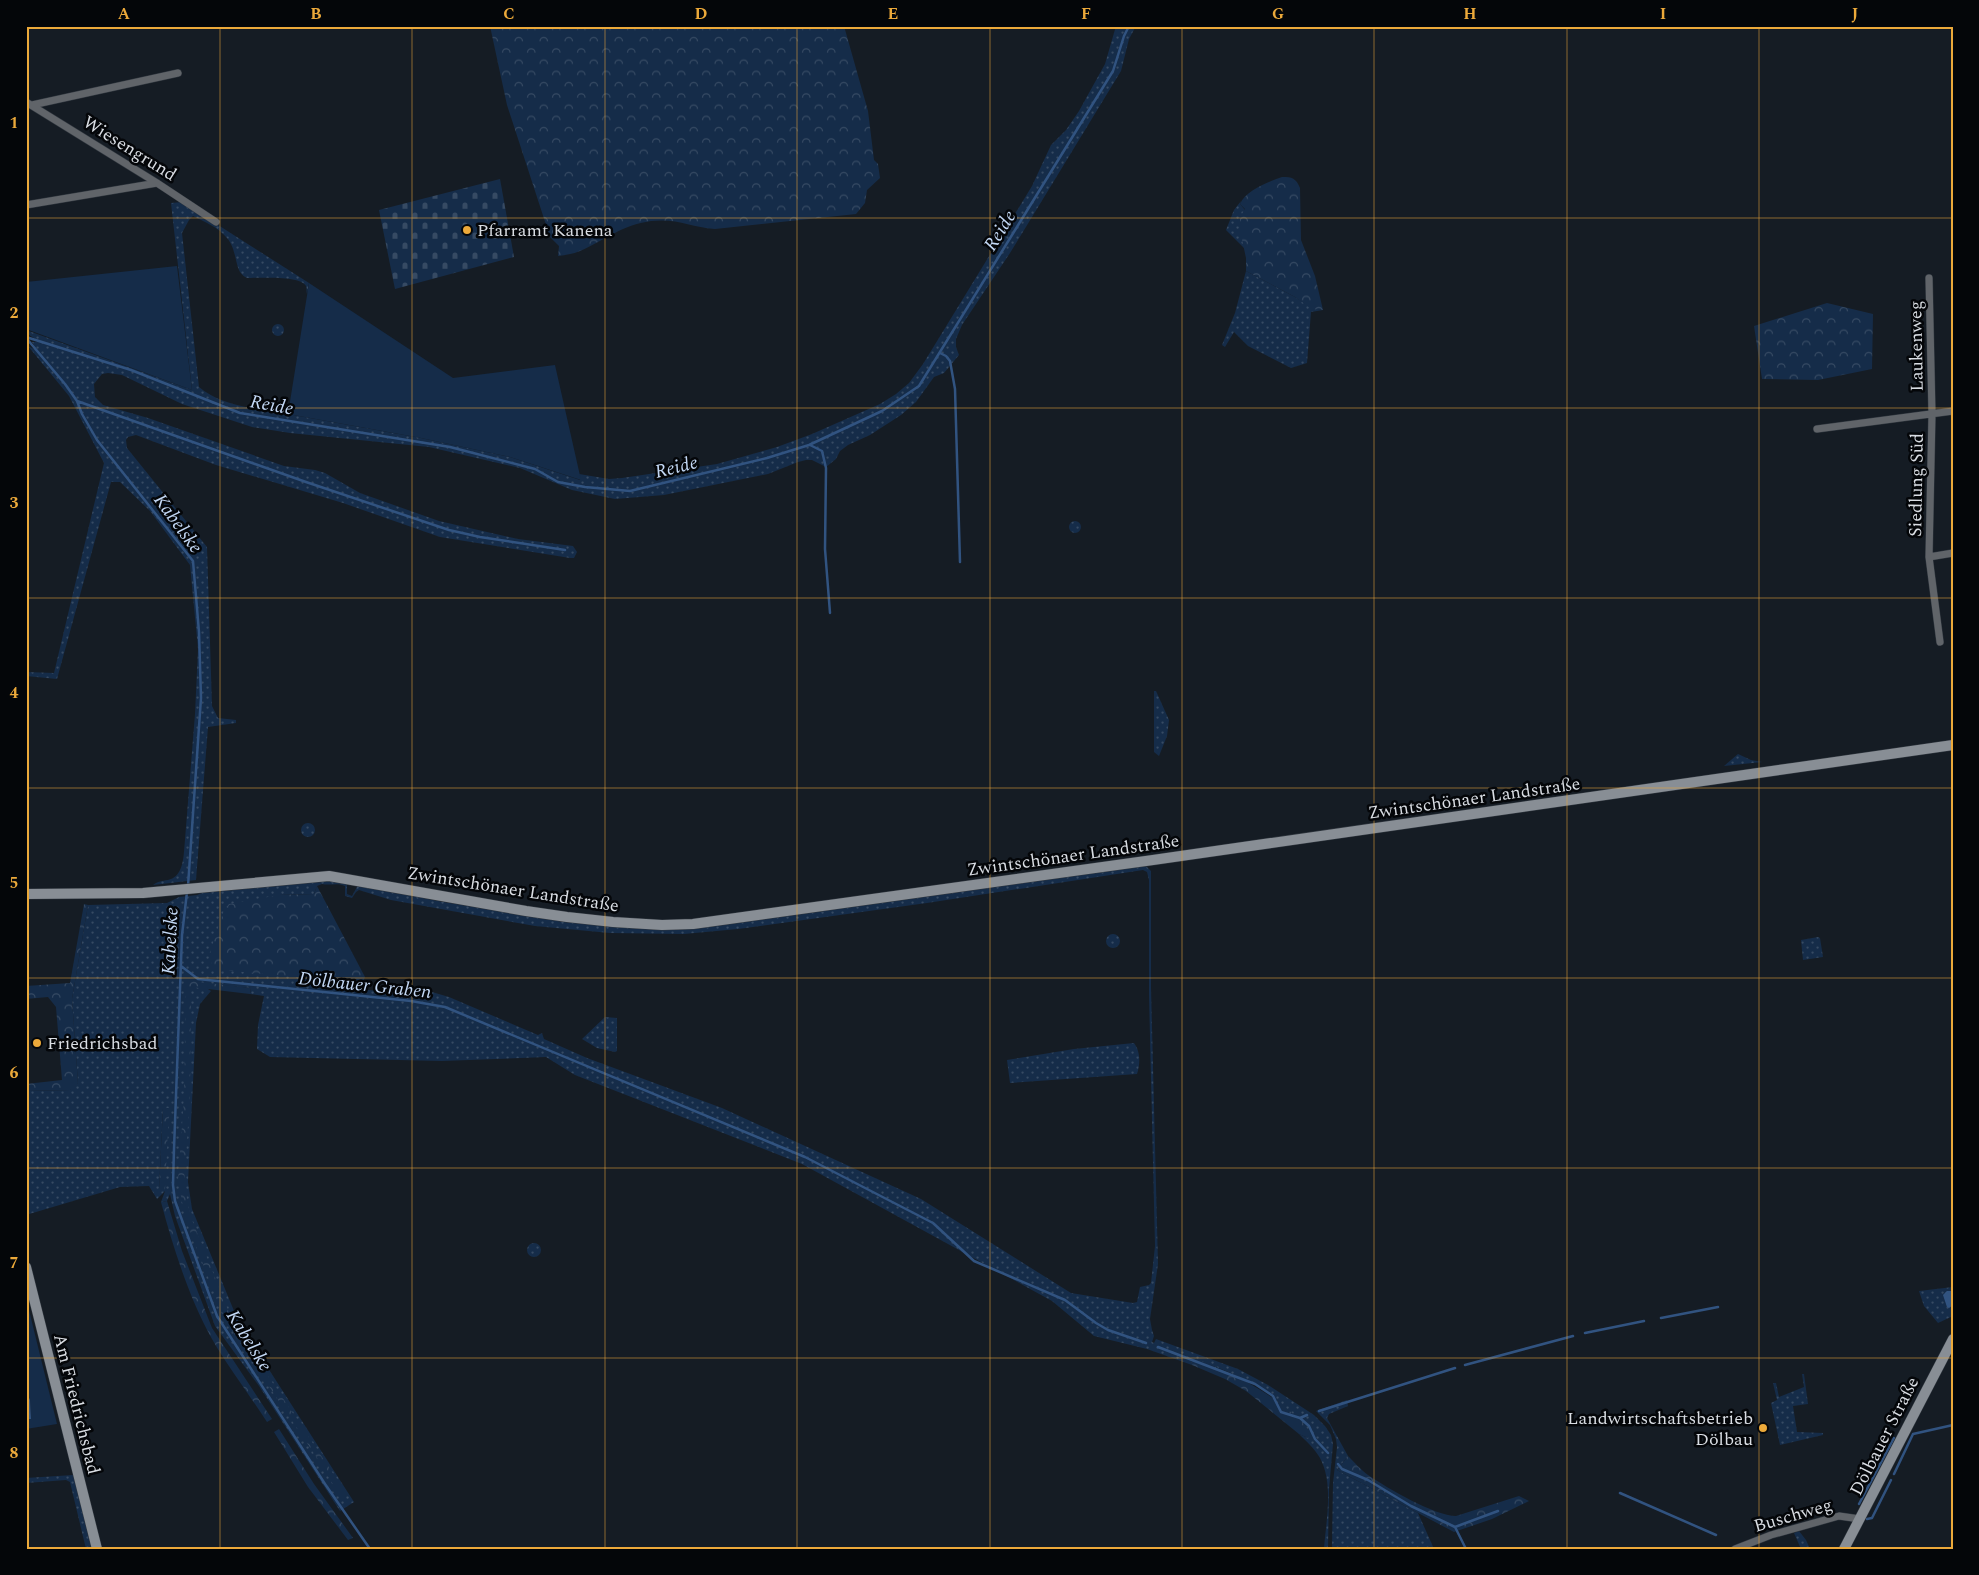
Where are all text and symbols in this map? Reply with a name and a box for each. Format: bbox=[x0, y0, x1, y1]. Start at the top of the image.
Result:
text: A bbox=[118, 2, 131, 26]
text: B bbox=[310, 2, 322, 26]
text: C bbox=[503, 2, 515, 26]
text: D bbox=[695, 2, 708, 26]
text: E bbox=[888, 2, 898, 26]
text: F bbox=[1081, 2, 1091, 26]
text: G bbox=[1272, 2, 1284, 26]
text: H bbox=[1463, 2, 1477, 26]
text: I bbox=[1660, 2, 1666, 26]
text: J bbox=[1852, 2, 1859, 26]
street label: Wiesengrund bbox=[78, 109, 182, 188]
text: 1 bbox=[10, 111, 18, 135]
water label: Reide bbox=[976, 205, 1024, 257]
place label: Pfarramt Kanena bbox=[477, 217, 613, 244]
marker: Pfarramt Kanena bbox=[461, 224, 473, 236]
street label: Laukenweg bbox=[1902, 300, 1931, 392]
text: 2 bbox=[10, 301, 19, 325]
water label: Reide bbox=[248, 387, 296, 424]
street label: Siedlung Süd bbox=[1902, 433, 1931, 537]
water label: Reide bbox=[652, 448, 701, 487]
water label: Kabelske bbox=[146, 488, 210, 560]
text: 3 bbox=[10, 491, 19, 515]
text: 4 bbox=[10, 681, 19, 705]
street label: Zwintschönaer Landstraße bbox=[1366, 770, 1582, 827]
street label: Zwintschönaer Landstraße bbox=[965, 827, 1181, 884]
street label: Zwintschönaer Landstraße bbox=[405, 859, 621, 920]
text: 5 bbox=[10, 871, 18, 895]
water label: Kabelske bbox=[154, 906, 187, 976]
water label: Dölbauer Graben bbox=[297, 964, 433, 1007]
place label: Friedrichsbad bbox=[47, 1030, 158, 1057]
marker: Friedrichsbad bbox=[31, 1037, 43, 1049]
text: 6 bbox=[10, 1061, 19, 1085]
text: 7 bbox=[10, 1251, 19, 1275]
water label: Kabelske bbox=[218, 1304, 279, 1377]
street label: Am Friedrichsbad bbox=[46, 1331, 107, 1477]
street label: Dölbauer Straße bbox=[1843, 1372, 1926, 1500]
place label: Landwirtschaftsbetrieb Dölbau bbox=[1567, 1405, 1753, 1453]
marker: Landwirtschaftsbetrieb Dölbau bbox=[1757, 1422, 1769, 1434]
text: 8 bbox=[10, 1441, 19, 1465]
street label: Buschweg bbox=[1751, 1491, 1836, 1540]

